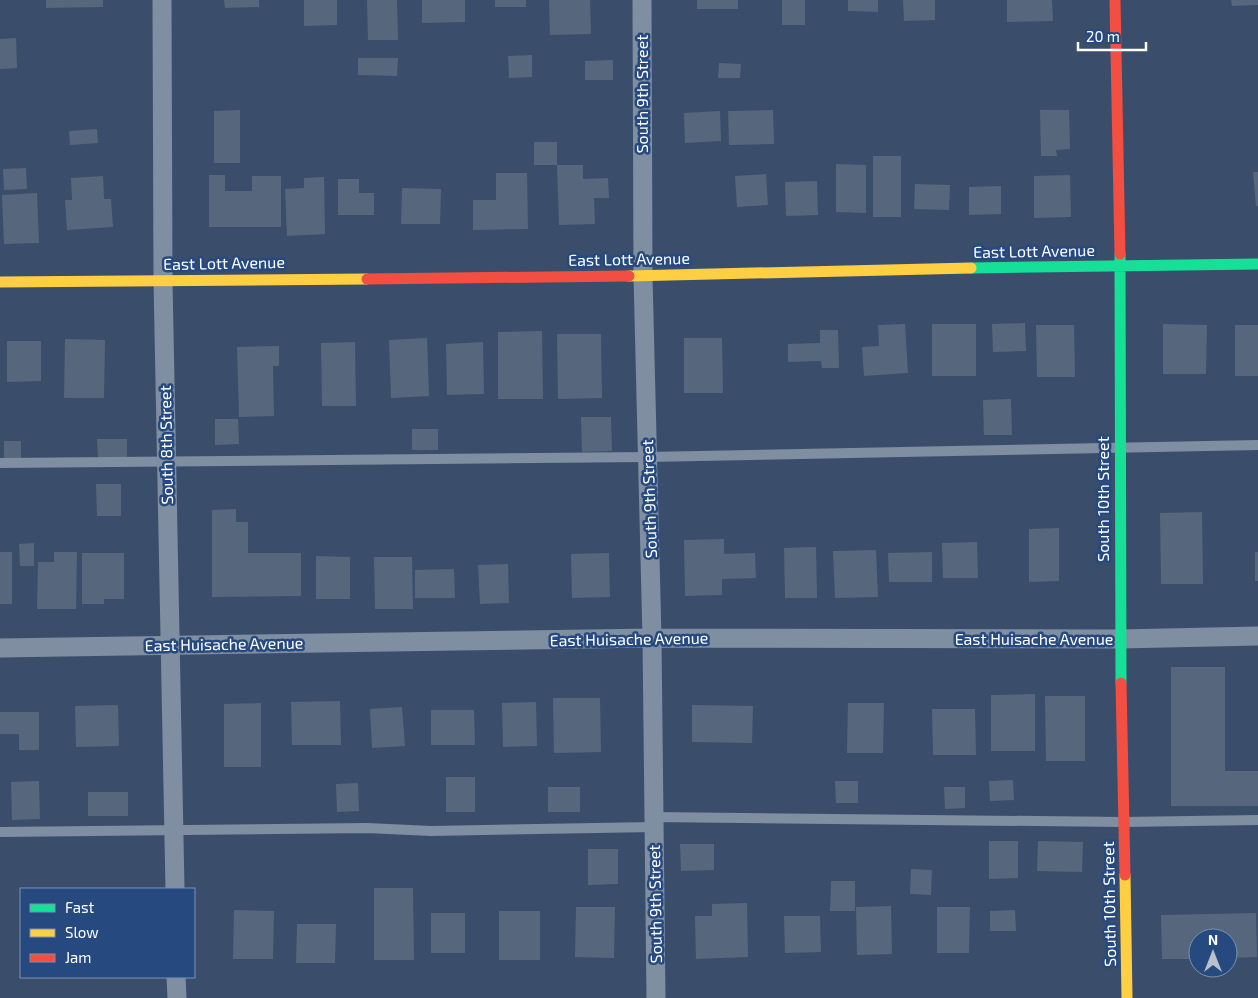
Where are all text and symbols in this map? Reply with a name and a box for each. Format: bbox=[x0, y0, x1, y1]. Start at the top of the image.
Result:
scale bar bbox=[1078, 20, 1146, 52]
text: 20 m bbox=[1086, 27, 1120, 45]
street label: South 9th Street bbox=[632, 35, 651, 153]
street label: East Lott Avenue bbox=[973, 240, 1095, 261]
street label: East Lott Avenue bbox=[568, 248, 690, 269]
street label: East Lott Avenue bbox=[163, 252, 285, 273]
street label: South 8th Street bbox=[155, 385, 176, 505]
street label: South 10th Street bbox=[1093, 436, 1112, 562]
street label: South 9th Street bbox=[637, 439, 660, 559]
street label: East Huisache Avenue bbox=[549, 628, 709, 649]
street label: East Huisache Avenue bbox=[955, 629, 1113, 648]
street label: East Huisache Avenue bbox=[144, 633, 304, 654]
street label: South 10th Street bbox=[1098, 841, 1119, 967]
street label: South 9th Street bbox=[644, 844, 665, 964]
legend bbox=[20, 888, 195, 978]
text: Fast bbox=[65, 898, 95, 916]
text: Slow bbox=[65, 923, 99, 941]
north arrow bbox=[1188, 928, 1238, 978]
text: N bbox=[1208, 931, 1218, 948]
text: Jam bbox=[65, 948, 91, 966]

